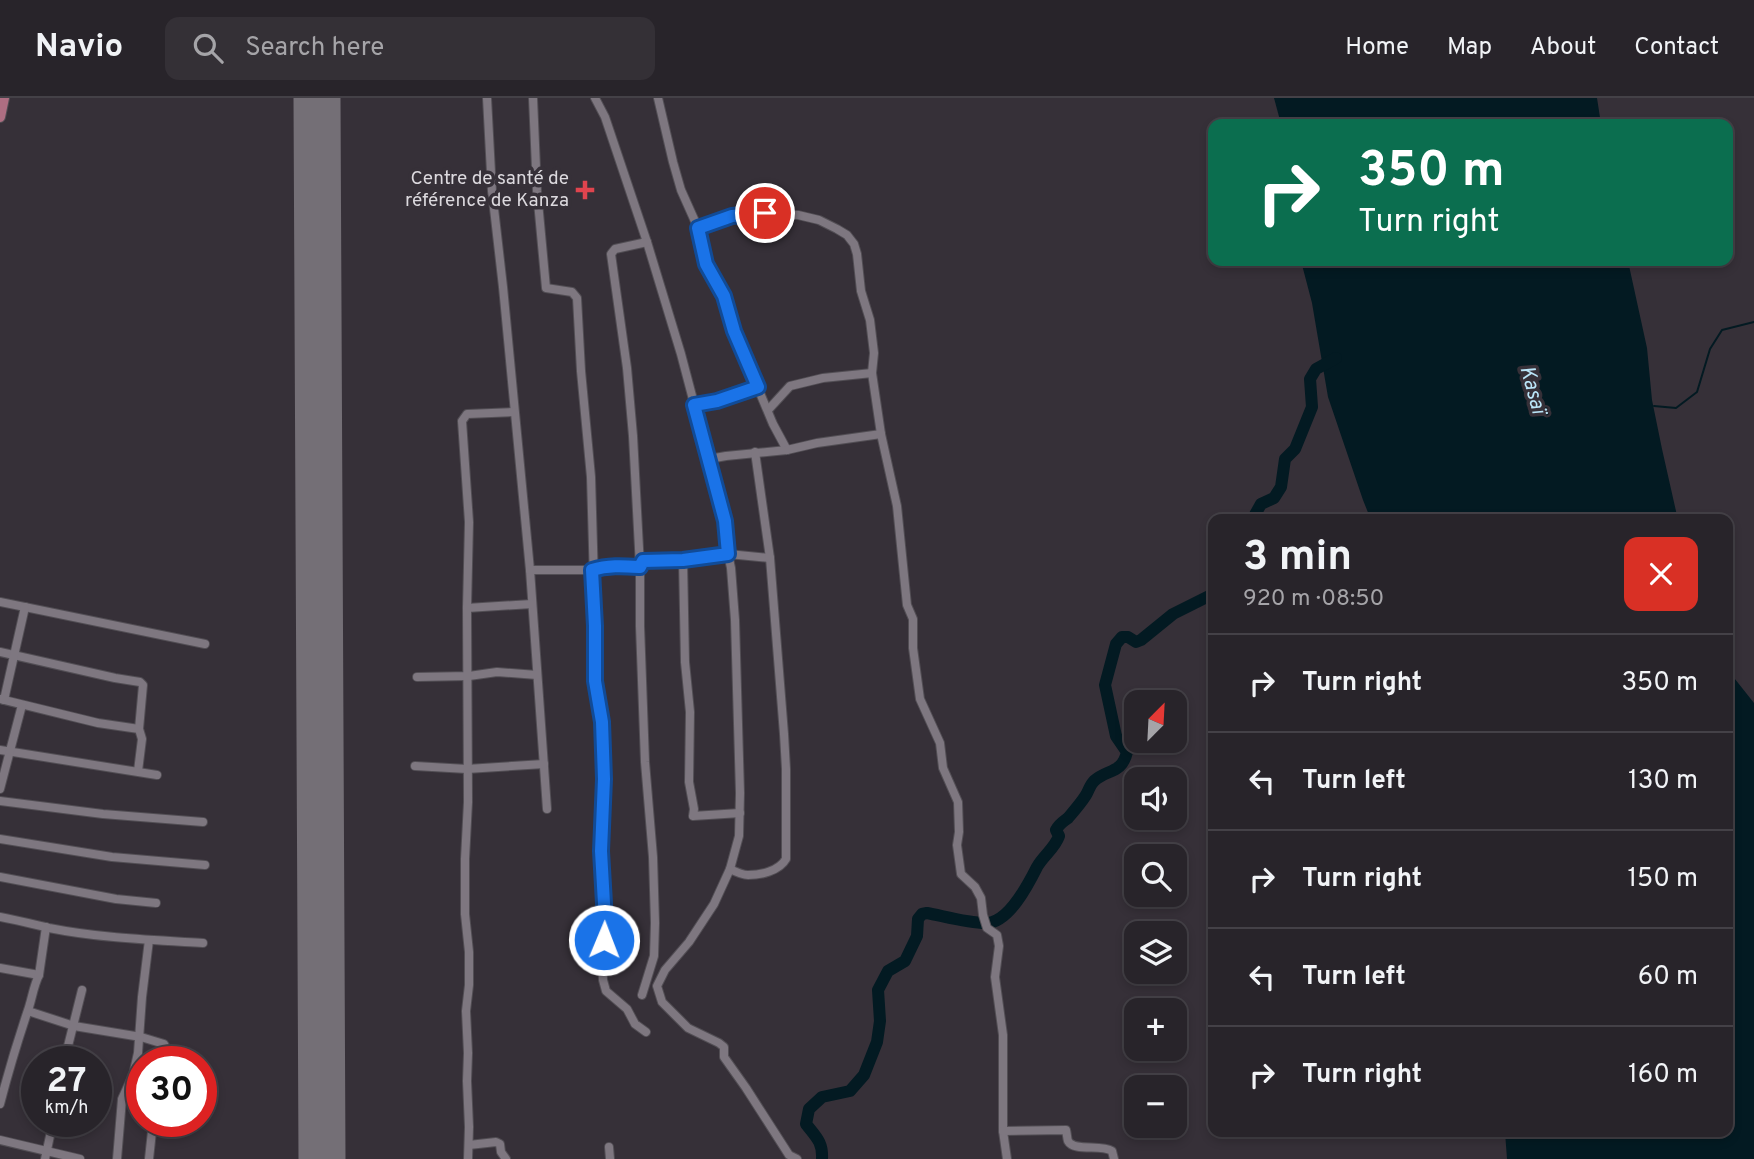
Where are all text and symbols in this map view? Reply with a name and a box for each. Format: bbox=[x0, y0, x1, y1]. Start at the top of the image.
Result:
search box bbox=[165, 17, 655, 80]
text: Navio bbox=[35, 27, 123, 69]
icon: search bbox=[189, 29, 227, 67]
text: Search here bbox=[245, 32, 384, 65]
text: Home bbox=[1345, 33, 1409, 63]
text: Map bbox=[1447, 33, 1492, 63]
text: About bbox=[1530, 33, 1596, 63]
text: Contact bbox=[1634, 33, 1719, 63]
text: 350 m bbox=[1358, 142, 1505, 204]
icon: right bbox=[1243, 147, 1334, 238]
place label: Centre de santé de référence de Kanza bbox=[405, 167, 569, 213]
marker: Centre de santé de référence de Kanza bbox=[575, 180, 595, 200]
pin bbox=[735, 183, 795, 243]
icon: arrive bbox=[746, 194, 784, 232]
text: Turn right bbox=[1358, 203, 1500, 243]
water label: Kasaï bbox=[1513, 363, 1552, 420]
text: 3 min bbox=[1243, 532, 1352, 585]
button: close bbox=[1624, 537, 1698, 611]
text: 920 m · 08:50 bbox=[1243, 585, 1384, 614]
icon: right bbox=[1243, 664, 1281, 702]
text: Turn right bbox=[1302, 667, 1422, 700]
text: 350 m bbox=[1621, 667, 1698, 700]
north arrow bbox=[1124, 690, 1186, 752]
map controls bbox=[1124, 690, 1187, 1138]
icon: left bbox=[1243, 762, 1281, 800]
text: Turn left bbox=[1302, 765, 1406, 798]
text: 130 m bbox=[1628, 765, 1698, 798]
button: sound bbox=[1124, 767, 1187, 830]
button: search bbox=[1124, 844, 1187, 907]
icon: right bbox=[1243, 860, 1281, 898]
text: Turn right bbox=[1302, 863, 1422, 896]
text: 150 m bbox=[1627, 863, 1698, 896]
position arrow bbox=[567, 903, 641, 977]
button: layers bbox=[1124, 921, 1187, 984]
icon: left bbox=[1243, 958, 1281, 996]
text: Turn left bbox=[1302, 961, 1406, 994]
text: 60 m bbox=[1638, 961, 1698, 994]
button: + bbox=[1124, 998, 1187, 1061]
speed limit sign: 30 bbox=[126, 1046, 217, 1137]
icon: right bbox=[1243, 1056, 1281, 1094]
text: Turn right bbox=[1302, 1059, 1422, 1092]
text: 160 m bbox=[1628, 1059, 1698, 1092]
text: 27 bbox=[47, 1060, 86, 1104]
button: − bbox=[1124, 1075, 1187, 1138]
text: km/h bbox=[45, 1097, 88, 1120]

